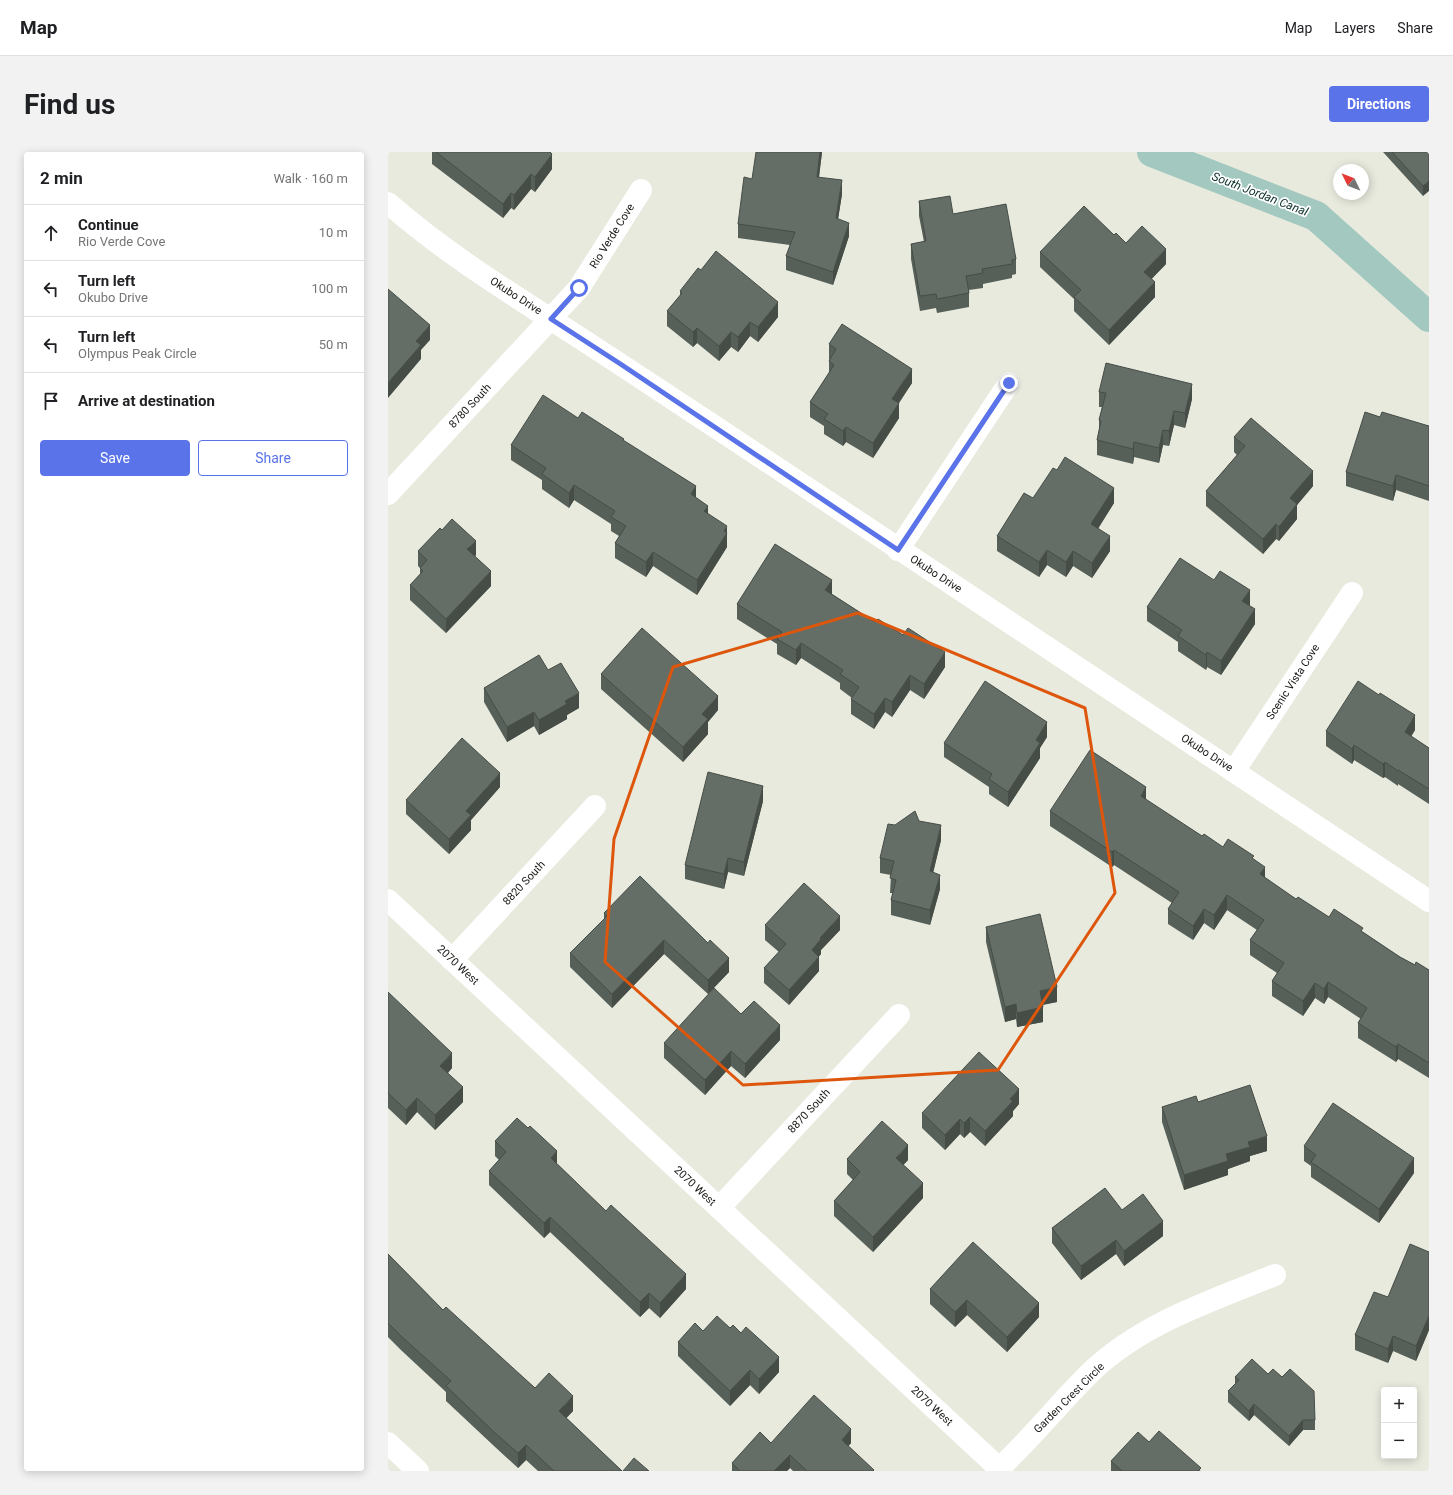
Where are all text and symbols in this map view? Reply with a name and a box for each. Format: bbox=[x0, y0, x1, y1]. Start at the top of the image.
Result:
text: Map bbox=[20, 16, 58, 39]
text: Map bbox=[1285, 20, 1312, 36]
text: Layers bbox=[1334, 20, 1375, 36]
text: Share bbox=[1397, 20, 1433, 36]
button: Directions bbox=[1329, 86, 1429, 122]
text: Find us bbox=[24, 88, 115, 121]
north arrow bbox=[1333, 164, 1369, 200]
text: 2 min bbox=[40, 168, 83, 188]
water label: South Jordan Canal bbox=[1210, 169, 1310, 219]
text: Walk · 160 m bbox=[273, 171, 348, 186]
street label: Rio Verde Cove bbox=[587, 201, 637, 271]
text: Continue bbox=[78, 216, 139, 234]
icon: ahead bbox=[40, 222, 62, 244]
text: 10 m bbox=[319, 225, 348, 240]
text: Rio Verde Cove bbox=[78, 234, 165, 249]
text: Turn left bbox=[78, 272, 135, 290]
street label: Okubo Drive bbox=[488, 274, 544, 318]
icon: left bbox=[40, 278, 62, 300]
route start bbox=[570, 279, 588, 297]
text: 100 m bbox=[311, 281, 348, 296]
text: Okubo Drive bbox=[78, 290, 148, 305]
text: Turn left bbox=[78, 328, 135, 346]
icon: left bbox=[40, 334, 62, 356]
text: 50 m bbox=[319, 337, 348, 352]
text: Olympus Peak Circle bbox=[78, 346, 197, 361]
route end bbox=[1000, 374, 1018, 392]
street label: 8780 South bbox=[446, 381, 494, 431]
icon: arrive bbox=[40, 390, 62, 412]
text: Arrive at destination bbox=[78, 392, 215, 410]
button: Save bbox=[40, 440, 190, 476]
button: Share bbox=[198, 440, 348, 476]
street label: Okubo Drive bbox=[908, 552, 964, 596]
street label: Scenic Vista Cove bbox=[1264, 642, 1322, 722]
street label: Okubo Drive bbox=[1179, 731, 1235, 775]
street label: 8820 South bbox=[500, 858, 548, 908]
street label: 2070 West bbox=[434, 942, 482, 988]
street label: 8870 South bbox=[785, 1086, 833, 1136]
street label: 2070 West bbox=[671, 1163, 719, 1209]
street label: Garden Crest Circle bbox=[1031, 1360, 1107, 1436]
street label: 2070 West bbox=[908, 1383, 956, 1429]
map controls bbox=[1381, 1387, 1417, 1459]
button: + bbox=[1381, 1387, 1417, 1423]
button: − bbox=[1381, 1423, 1417, 1459]

